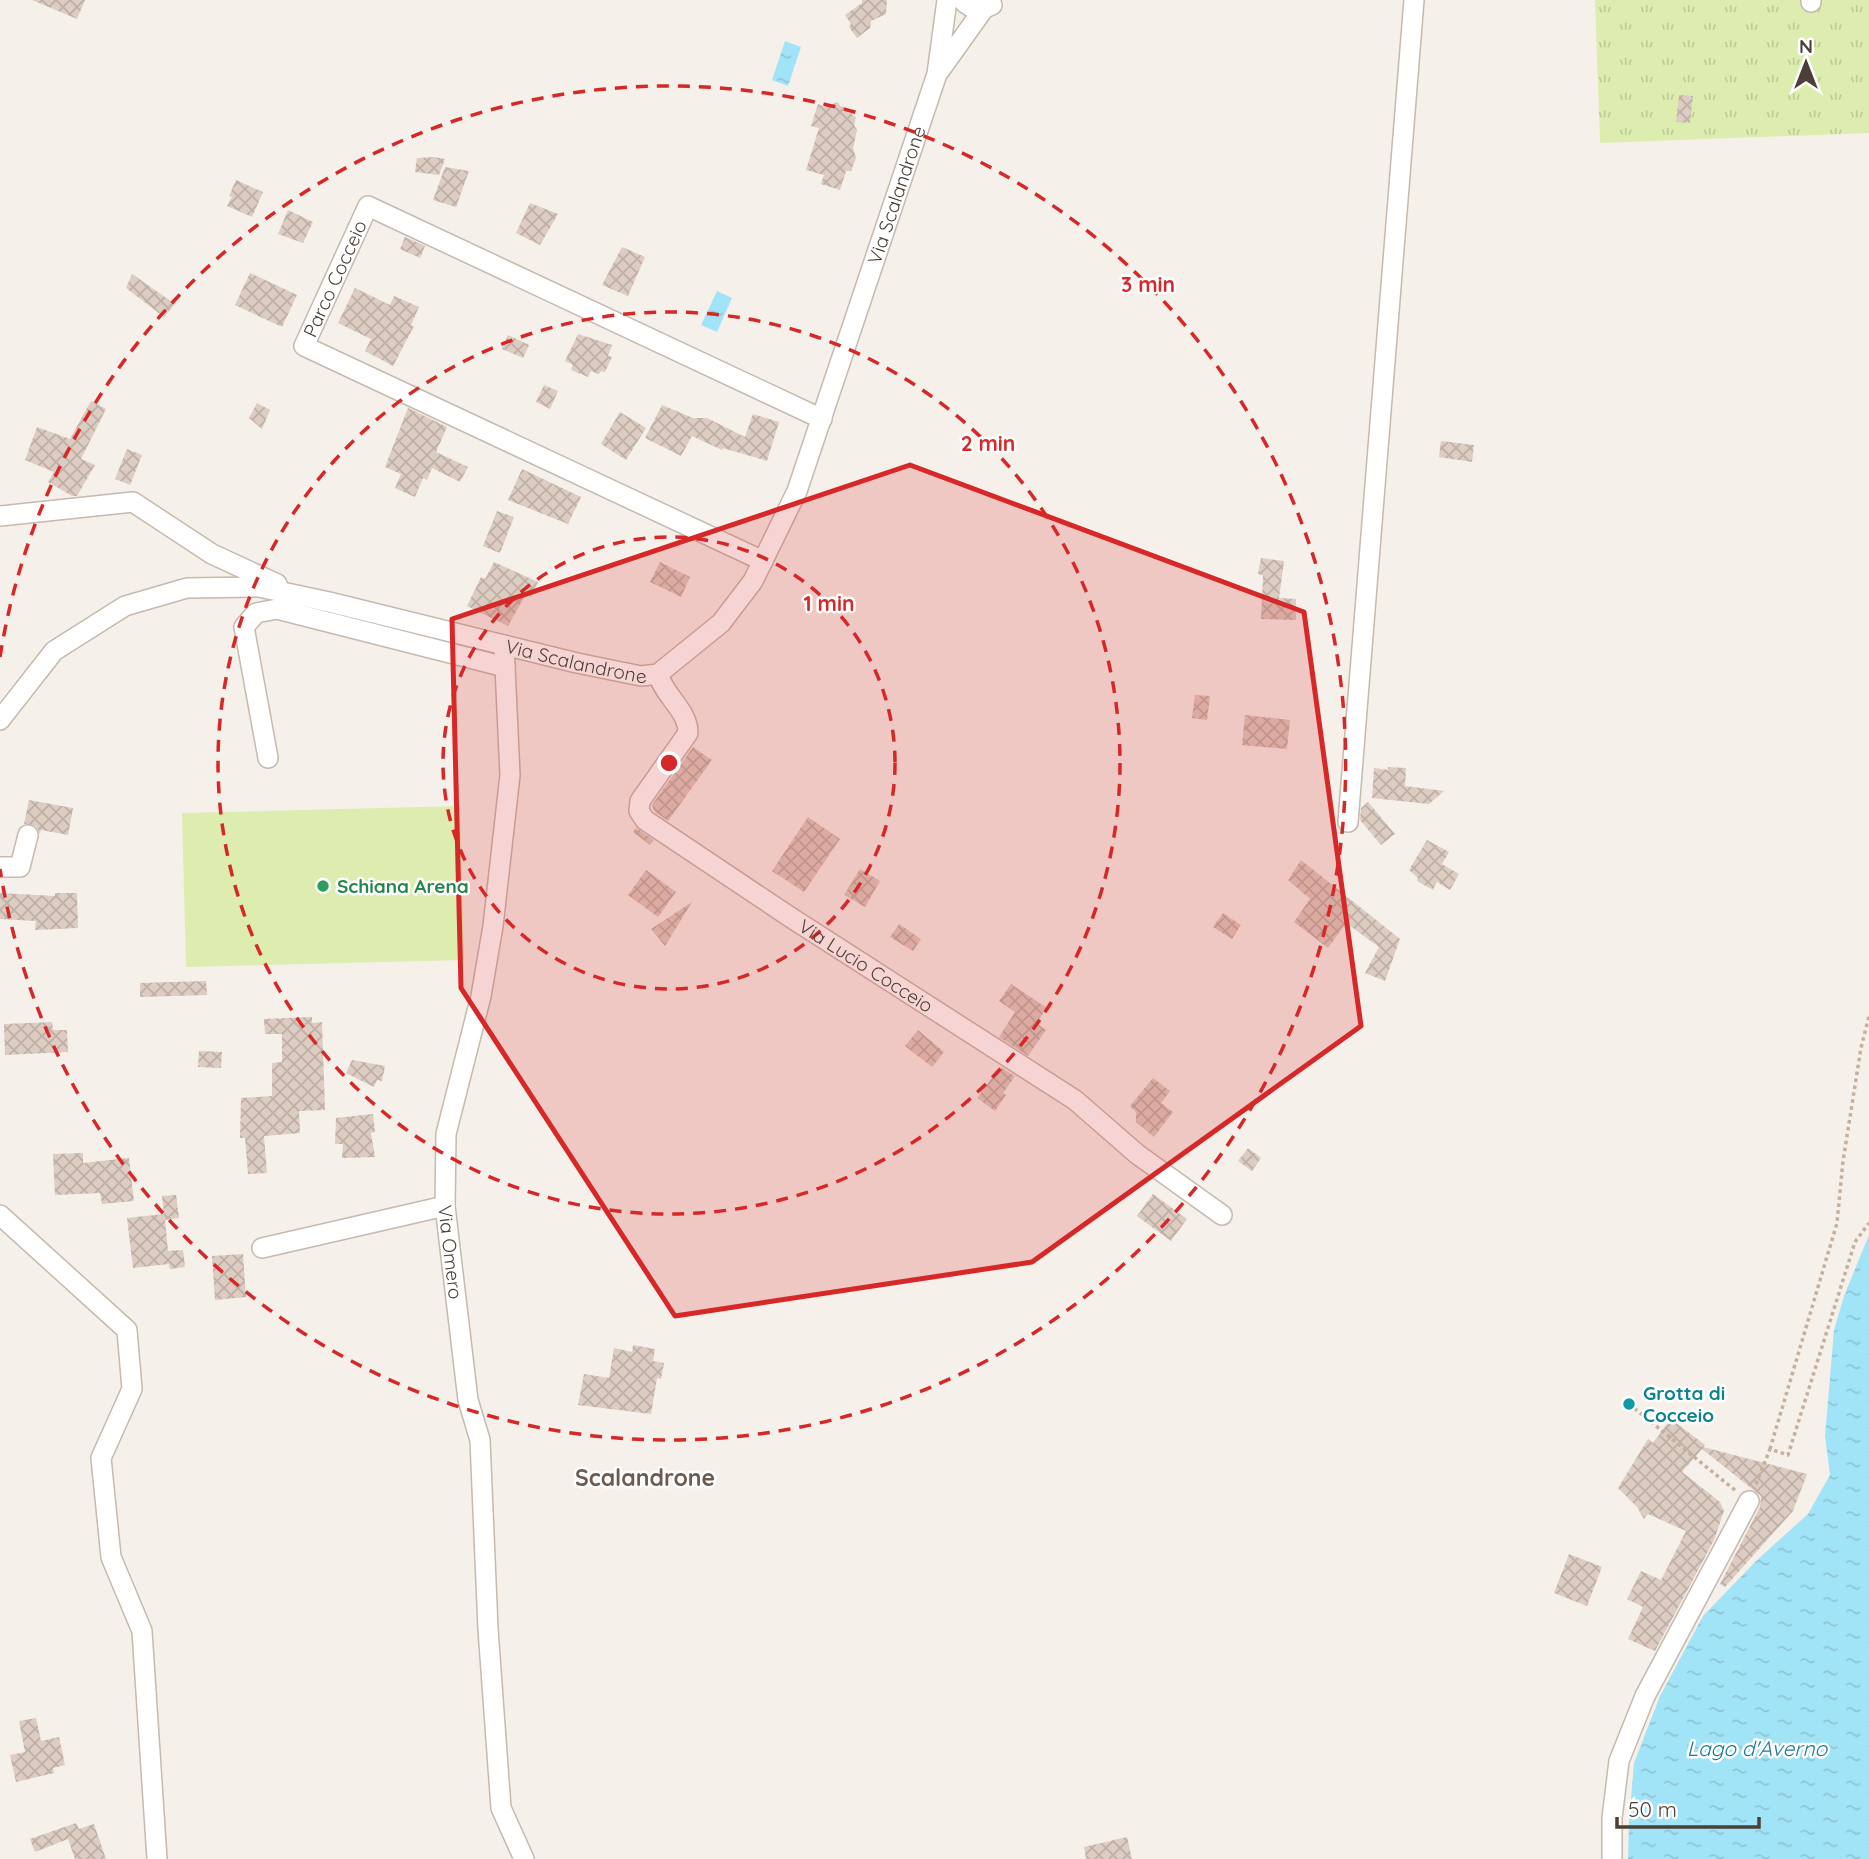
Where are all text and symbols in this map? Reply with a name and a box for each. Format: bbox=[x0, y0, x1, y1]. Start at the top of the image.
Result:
north arrow bbox=[1771, 28, 1841, 98]
text: N bbox=[1799, 34, 1813, 58]
street label: Via Scalandrone bbox=[862, 123, 931, 267]
street label: Parco Cocceio bbox=[298, 216, 372, 341]
text: 3 min bbox=[1121, 271, 1175, 297]
text: 2 min bbox=[961, 430, 1015, 456]
text: 1 min bbox=[804, 590, 854, 616]
street label: Via Scalandrone bbox=[503, 634, 648, 689]
centre of rings bbox=[657, 751, 681, 775]
place label: Schiana Arena bbox=[337, 874, 469, 898]
marker: Schiana Arena bbox=[315, 878, 331, 894]
street label: Via Lucio Cocceio bbox=[794, 914, 938, 1018]
street label: Via Omero bbox=[433, 1204, 468, 1300]
place label: Grotta di Cocceio bbox=[1643, 1381, 1725, 1427]
marker: Grotta di Cocceio bbox=[1621, 1396, 1637, 1412]
district label: Scalandrone bbox=[575, 1463, 715, 1492]
water label: Lago d'Averno bbox=[1687, 1735, 1829, 1761]
scale bar bbox=[1617, 1786, 1759, 1830]
text: 50 m bbox=[1628, 1796, 1677, 1822]

